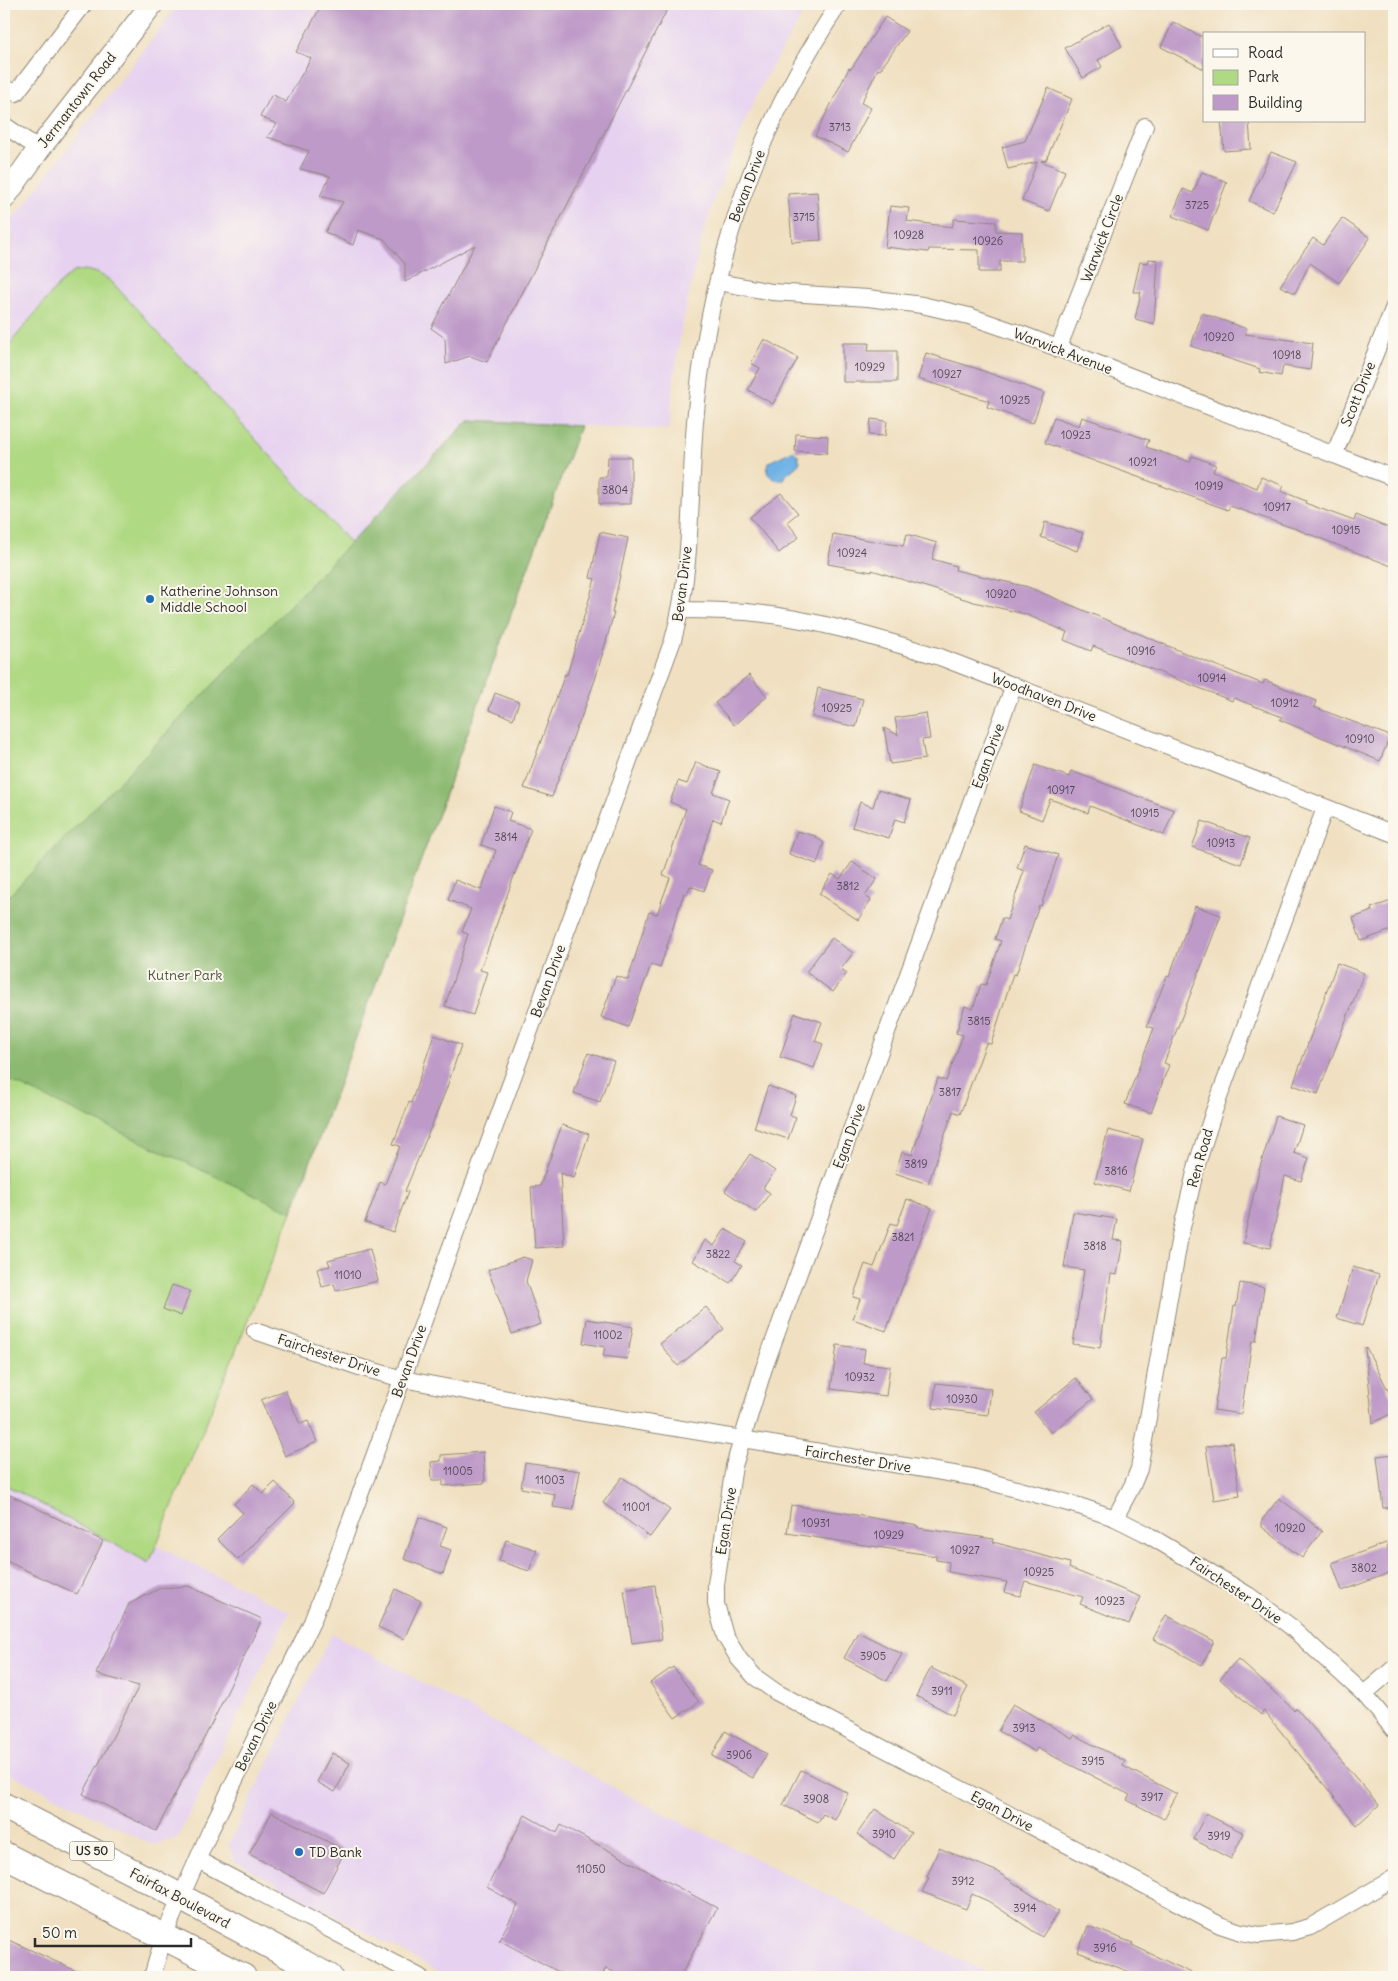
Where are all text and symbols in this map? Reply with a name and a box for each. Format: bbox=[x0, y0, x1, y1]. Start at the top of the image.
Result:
legend bbox=[1203, 32, 1366, 122]
text: Road bbox=[1248, 43, 1283, 62]
street label: Jermantown Road bbox=[34, 49, 120, 151]
text: Park bbox=[1248, 67, 1279, 86]
text: Building bbox=[1248, 93, 1303, 112]
house number: 3713 bbox=[829, 120, 851, 134]
street label: Bevan Drive bbox=[725, 147, 769, 225]
street label: Warwick Circle bbox=[1077, 191, 1127, 285]
house number: 3725 bbox=[1185, 198, 1209, 212]
house number: 3715 bbox=[793, 210, 815, 224]
house number: 10928 bbox=[894, 228, 924, 242]
house number: 10926 bbox=[973, 234, 1003, 248]
street label: Warwick Avenue bbox=[1011, 324, 1115, 378]
house number: 10920 bbox=[1203, 330, 1235, 344]
house number: 10918 bbox=[1273, 348, 1301, 362]
street label: Scott Drive bbox=[1337, 359, 1379, 429]
house number: 10929 bbox=[855, 360, 885, 374]
house number: 10927 bbox=[932, 367, 962, 381]
house number: 10925 bbox=[1000, 393, 1030, 407]
house number: 10923 bbox=[1061, 428, 1091, 442]
house number: 10921 bbox=[1129, 455, 1157, 469]
house number: 10919 bbox=[1195, 479, 1223, 493]
house number: 3804 bbox=[602, 483, 628, 497]
house number: 10917 bbox=[1263, 500, 1291, 514]
house number: 10915 bbox=[1332, 523, 1360, 537]
street label: Bevan Drive bbox=[668, 545, 696, 623]
house number: 10924 bbox=[837, 546, 867, 560]
place label: Katherine Johnson Middle School bbox=[160, 582, 278, 616]
house number: 10920 bbox=[985, 587, 1017, 601]
marker: Katherine Johnson Middle School bbox=[144, 593, 156, 605]
house number: 10916 bbox=[1127, 644, 1155, 658]
street label: Woodhaven Drive bbox=[989, 669, 1099, 725]
house number: 10914 bbox=[1198, 671, 1226, 685]
house number: 10912 bbox=[1271, 696, 1299, 710]
house number: 10925 bbox=[822, 701, 852, 715]
street label: Egan Drive bbox=[968, 721, 1008, 791]
house number: 10910 bbox=[1345, 732, 1375, 746]
house number: 10917 bbox=[1047, 783, 1075, 797]
house number: 10915 bbox=[1131, 806, 1159, 820]
house number: 3814 bbox=[494, 830, 518, 844]
house number: 10913 bbox=[1207, 836, 1235, 850]
house number: 3812 bbox=[837, 879, 859, 893]
street label: Bevan Drive bbox=[527, 942, 569, 1020]
park label: Kutner Park bbox=[147, 966, 223, 984]
house number: 3815 bbox=[967, 1014, 991, 1028]
house number: 3817 bbox=[939, 1085, 962, 1099]
street label: Egan Drive bbox=[829, 1101, 869, 1171]
street label: Ren Road bbox=[1183, 1126, 1217, 1190]
house number: 3819 bbox=[904, 1157, 928, 1171]
house number: 3816 bbox=[1104, 1164, 1128, 1178]
house number: 3821 bbox=[892, 1230, 914, 1244]
house number: 3818 bbox=[1083, 1239, 1107, 1253]
house number: 3822 bbox=[706, 1247, 730, 1261]
house number: 11010 bbox=[334, 1268, 362, 1282]
street label: Bevan Drive bbox=[388, 1322, 430, 1400]
house number: 11002 bbox=[593, 1328, 623, 1342]
street label: Fairchester Drive bbox=[275, 1330, 383, 1380]
house number: 10932 bbox=[845, 1370, 875, 1384]
house number: 10930 bbox=[946, 1392, 978, 1406]
street label: Fairchester Drive bbox=[804, 1442, 912, 1476]
house number: 11005 bbox=[443, 1464, 473, 1478]
house number: 11003 bbox=[535, 1473, 565, 1487]
street label: Egan Drive bbox=[712, 1486, 740, 1556]
house number: 11001 bbox=[622, 1500, 650, 1514]
house number: 10931 bbox=[802, 1516, 830, 1530]
house number: 10920 bbox=[1274, 1521, 1306, 1535]
house number: 10929 bbox=[874, 1528, 904, 1542]
house number: 10927 bbox=[950, 1543, 980, 1557]
street label: Fairchester Drive bbox=[1186, 1553, 1286, 1627]
house number: 3802 bbox=[1351, 1561, 1377, 1575]
house number: 10925 bbox=[1024, 1565, 1054, 1579]
house number: 10923 bbox=[1095, 1594, 1125, 1608]
house number: 3905 bbox=[860, 1649, 886, 1663]
house number: 3911 bbox=[931, 1684, 953, 1698]
street label: Bevan Drive bbox=[231, 1698, 281, 1774]
house number: 3913 bbox=[1012, 1721, 1036, 1735]
house number: 3906 bbox=[726, 1748, 752, 1762]
house number: 3915 bbox=[1081, 1754, 1105, 1768]
street label: Egan Drive bbox=[968, 1787, 1036, 1835]
house number: 3917 bbox=[1141, 1790, 1164, 1804]
house number: 3908 bbox=[803, 1792, 829, 1806]
house number: 3910 bbox=[872, 1827, 896, 1841]
house number: 3919 bbox=[1207, 1829, 1231, 1843]
road number: US 50 bbox=[70, 1842, 114, 1860]
place label: TD Bank bbox=[309, 1843, 362, 1861]
marker: TD Bank bbox=[293, 1846, 305, 1858]
house number: 11050 bbox=[576, 1862, 606, 1876]
street label: Fairfax Boulevard bbox=[127, 1864, 233, 1932]
house number: 3912 bbox=[952, 1874, 974, 1888]
house number: 3914 bbox=[1013, 1901, 1037, 1915]
scale bar bbox=[35, 1916, 191, 1948]
text: 50 m bbox=[42, 1923, 77, 1942]
house number: 3916 bbox=[1093, 1941, 1117, 1955]

